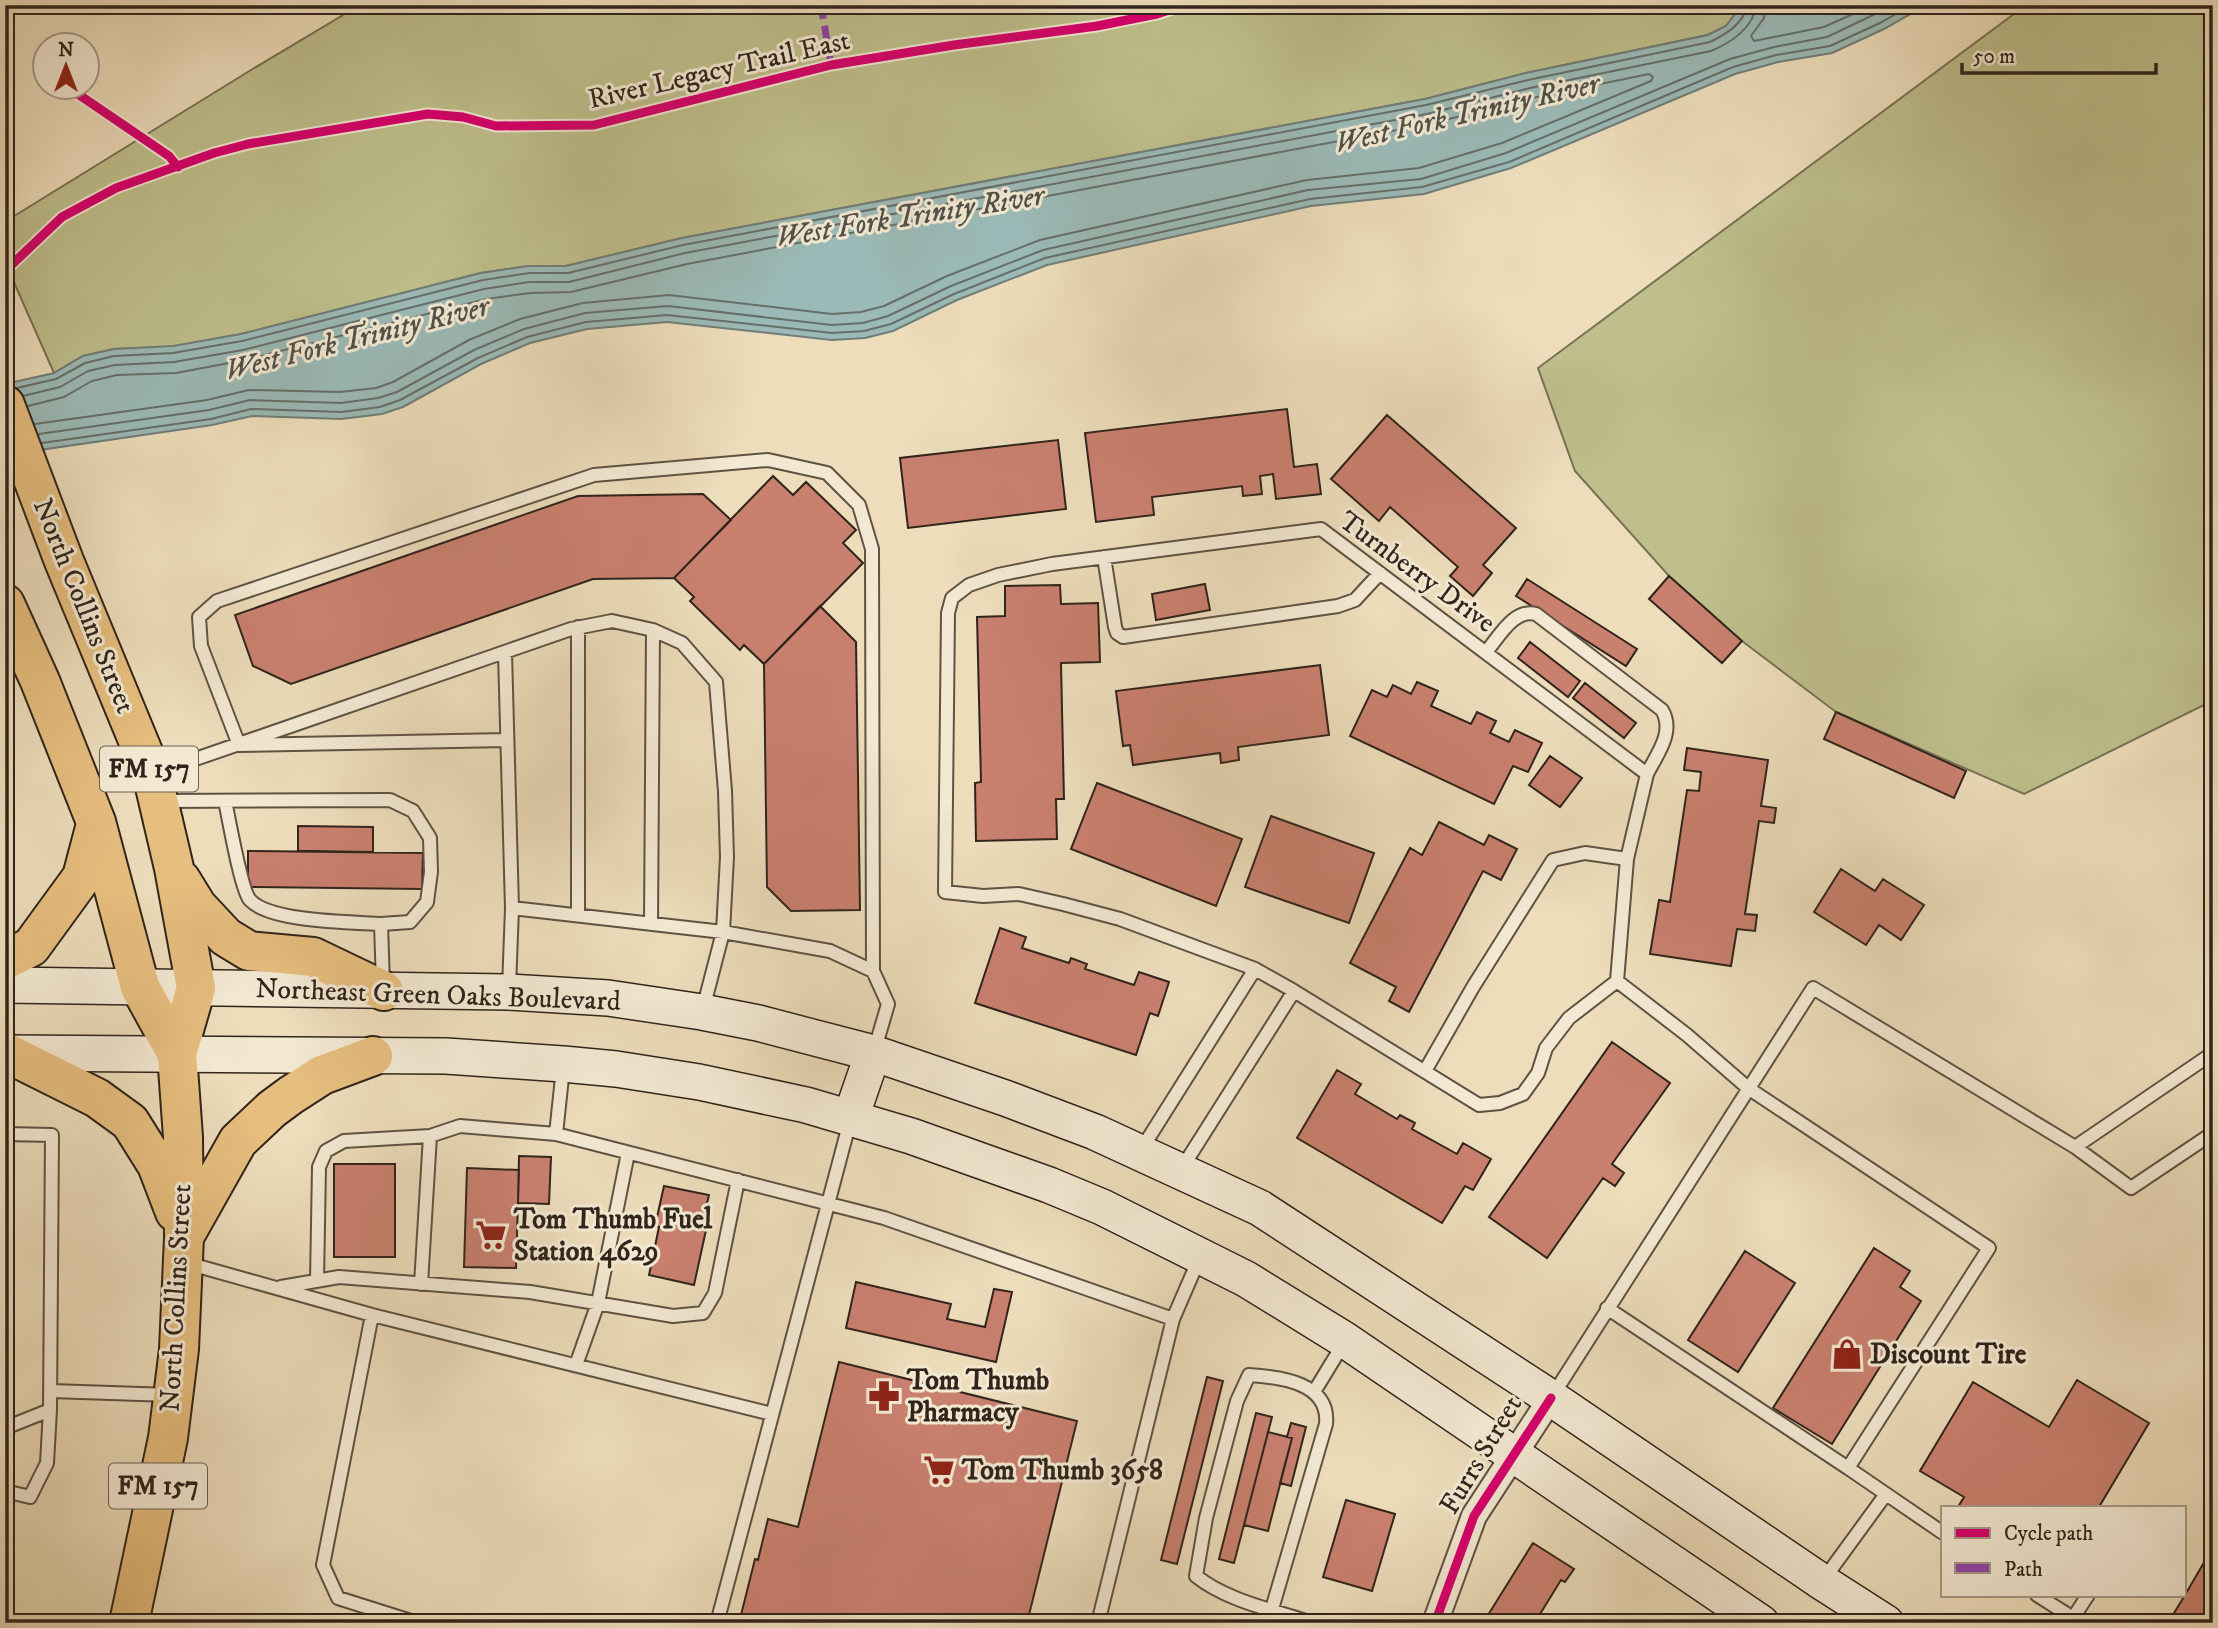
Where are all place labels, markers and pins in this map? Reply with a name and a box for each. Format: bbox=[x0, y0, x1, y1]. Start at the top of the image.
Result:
place label: Tom Thumb Fuel Station 4629 bbox=[513, 1202, 713, 1269]
supermarket icon: Tom Thumb Fuel Station 4629 bbox=[474, 1218, 508, 1252]
shop icon: Discount Tire bbox=[1830, 1337, 1864, 1371]
place label: Discount Tire bbox=[1870, 1337, 2027, 1372]
place label: Tom Thumb Pharmacy bbox=[906, 1363, 1049, 1430]
pharmacy icon: Tom Thumb Pharmacy bbox=[867, 1379, 901, 1413]
supermarket icon: Tom Thumb 3658 bbox=[922, 1453, 956, 1487]
place label: Tom Thumb 3658 bbox=[961, 1453, 1163, 1488]

